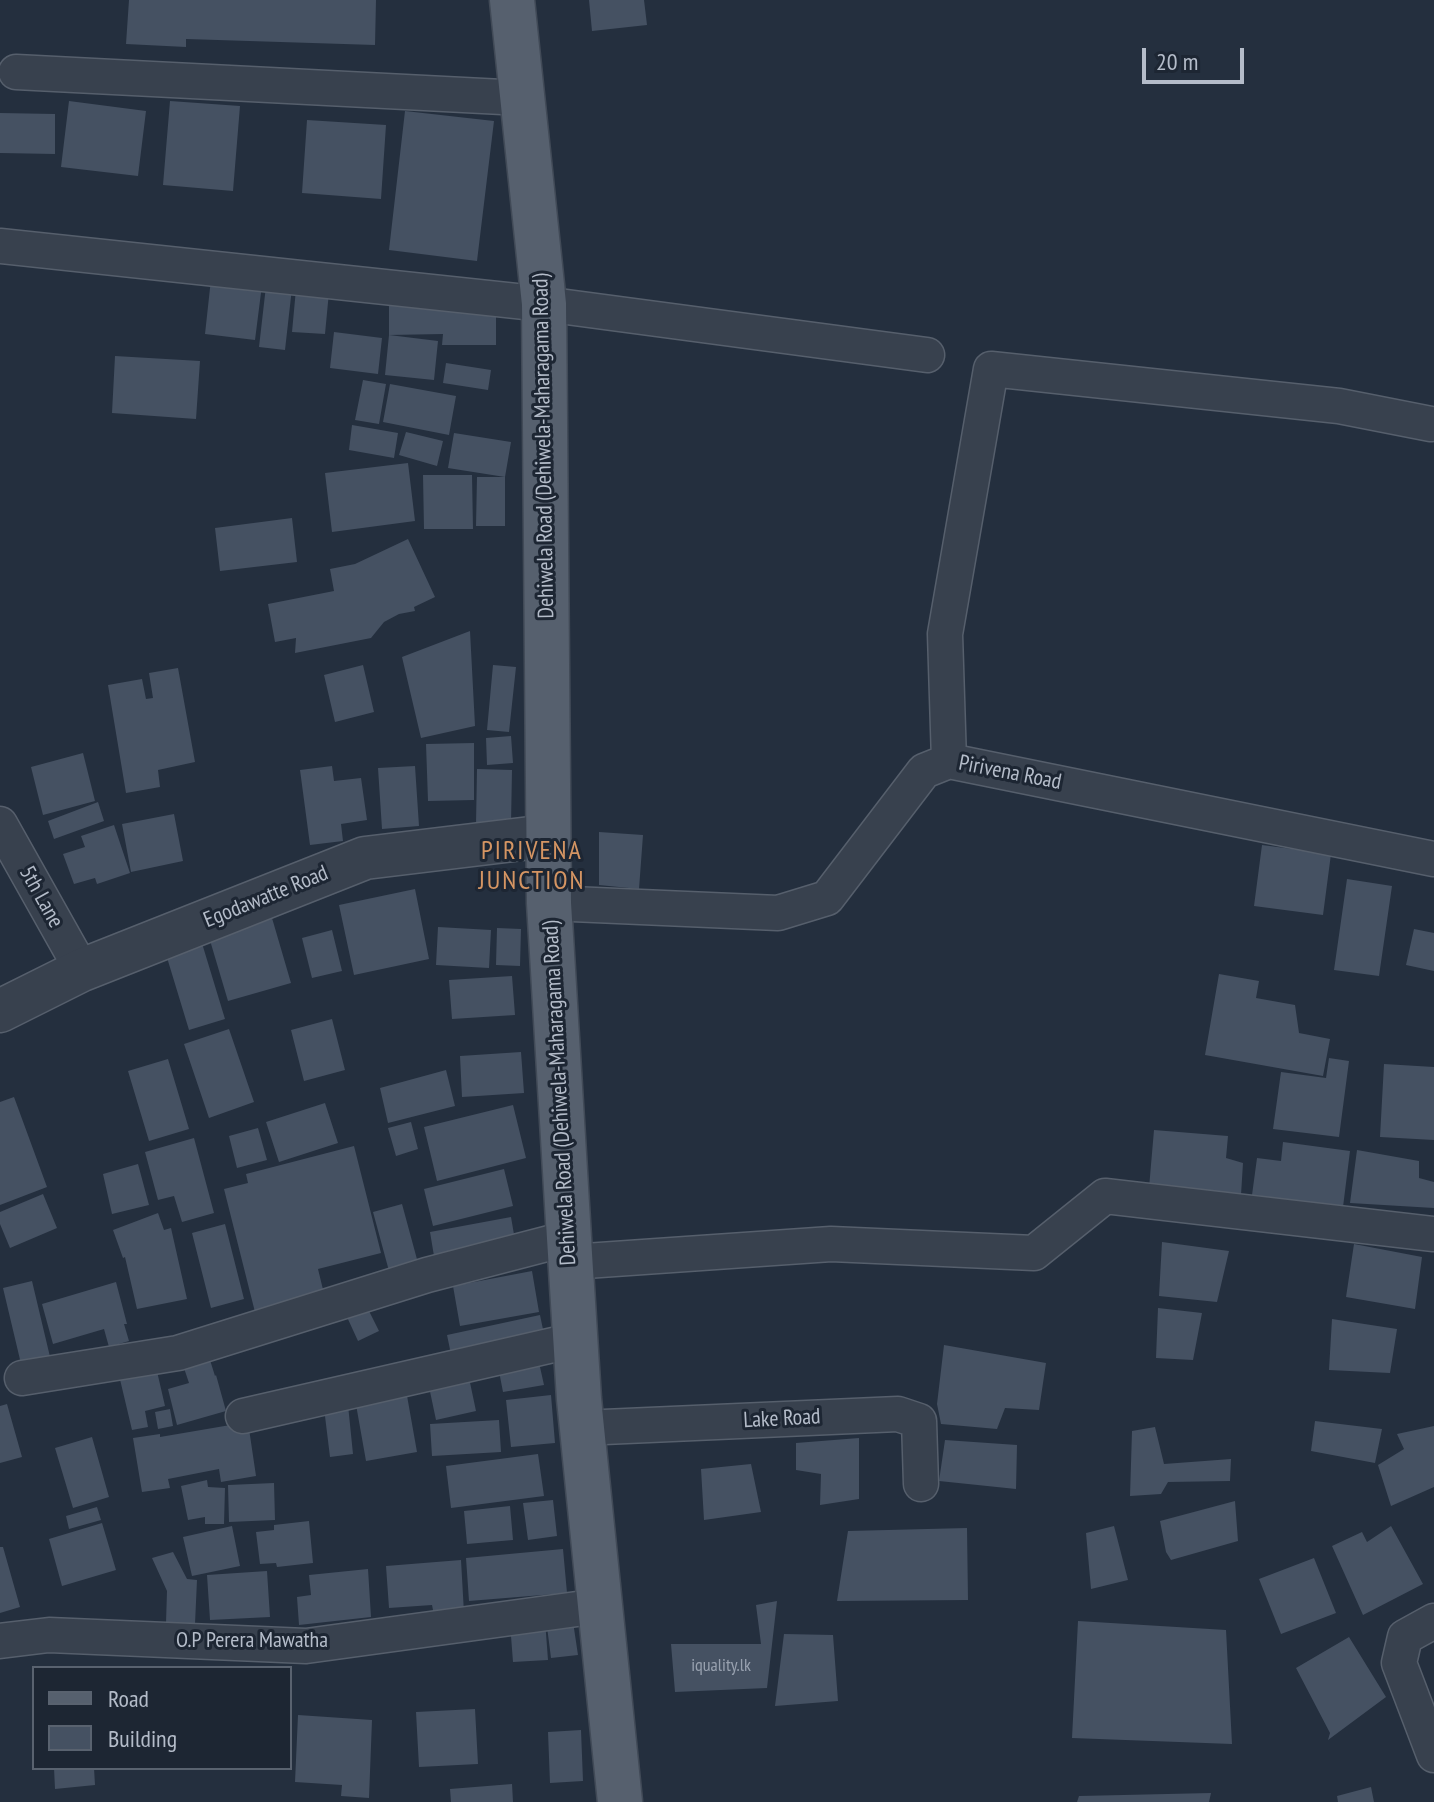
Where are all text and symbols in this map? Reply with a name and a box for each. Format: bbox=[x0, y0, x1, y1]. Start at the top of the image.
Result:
scale bar bbox=[1146, 32, 1248, 82]
text: 20 m bbox=[1156, 46, 1198, 77]
street label: Dehiwela Road (Dehiwela-Maharagama Road) bbox=[528, 273, 560, 619]
street label: Pirivena Road bbox=[957, 750, 1063, 796]
district label: PIRIVENA JUNCTION bbox=[479, 836, 585, 898]
street label: Egodawatte Road bbox=[200, 860, 332, 934]
street label: 5th Lane bbox=[13, 861, 69, 933]
street label: Dehiwela Road (Dehiwela-Maharagama Road) bbox=[538, 920, 582, 1266]
street label: Lake Road bbox=[743, 1404, 821, 1434]
street label: O.P Perera Mawatha bbox=[176, 1628, 328, 1654]
house number: iquality.lk bbox=[691, 1655, 751, 1677]
legend bbox=[32, 1666, 292, 1770]
text: Road bbox=[108, 1683, 149, 1714]
text: Building bbox=[108, 1723, 177, 1754]

